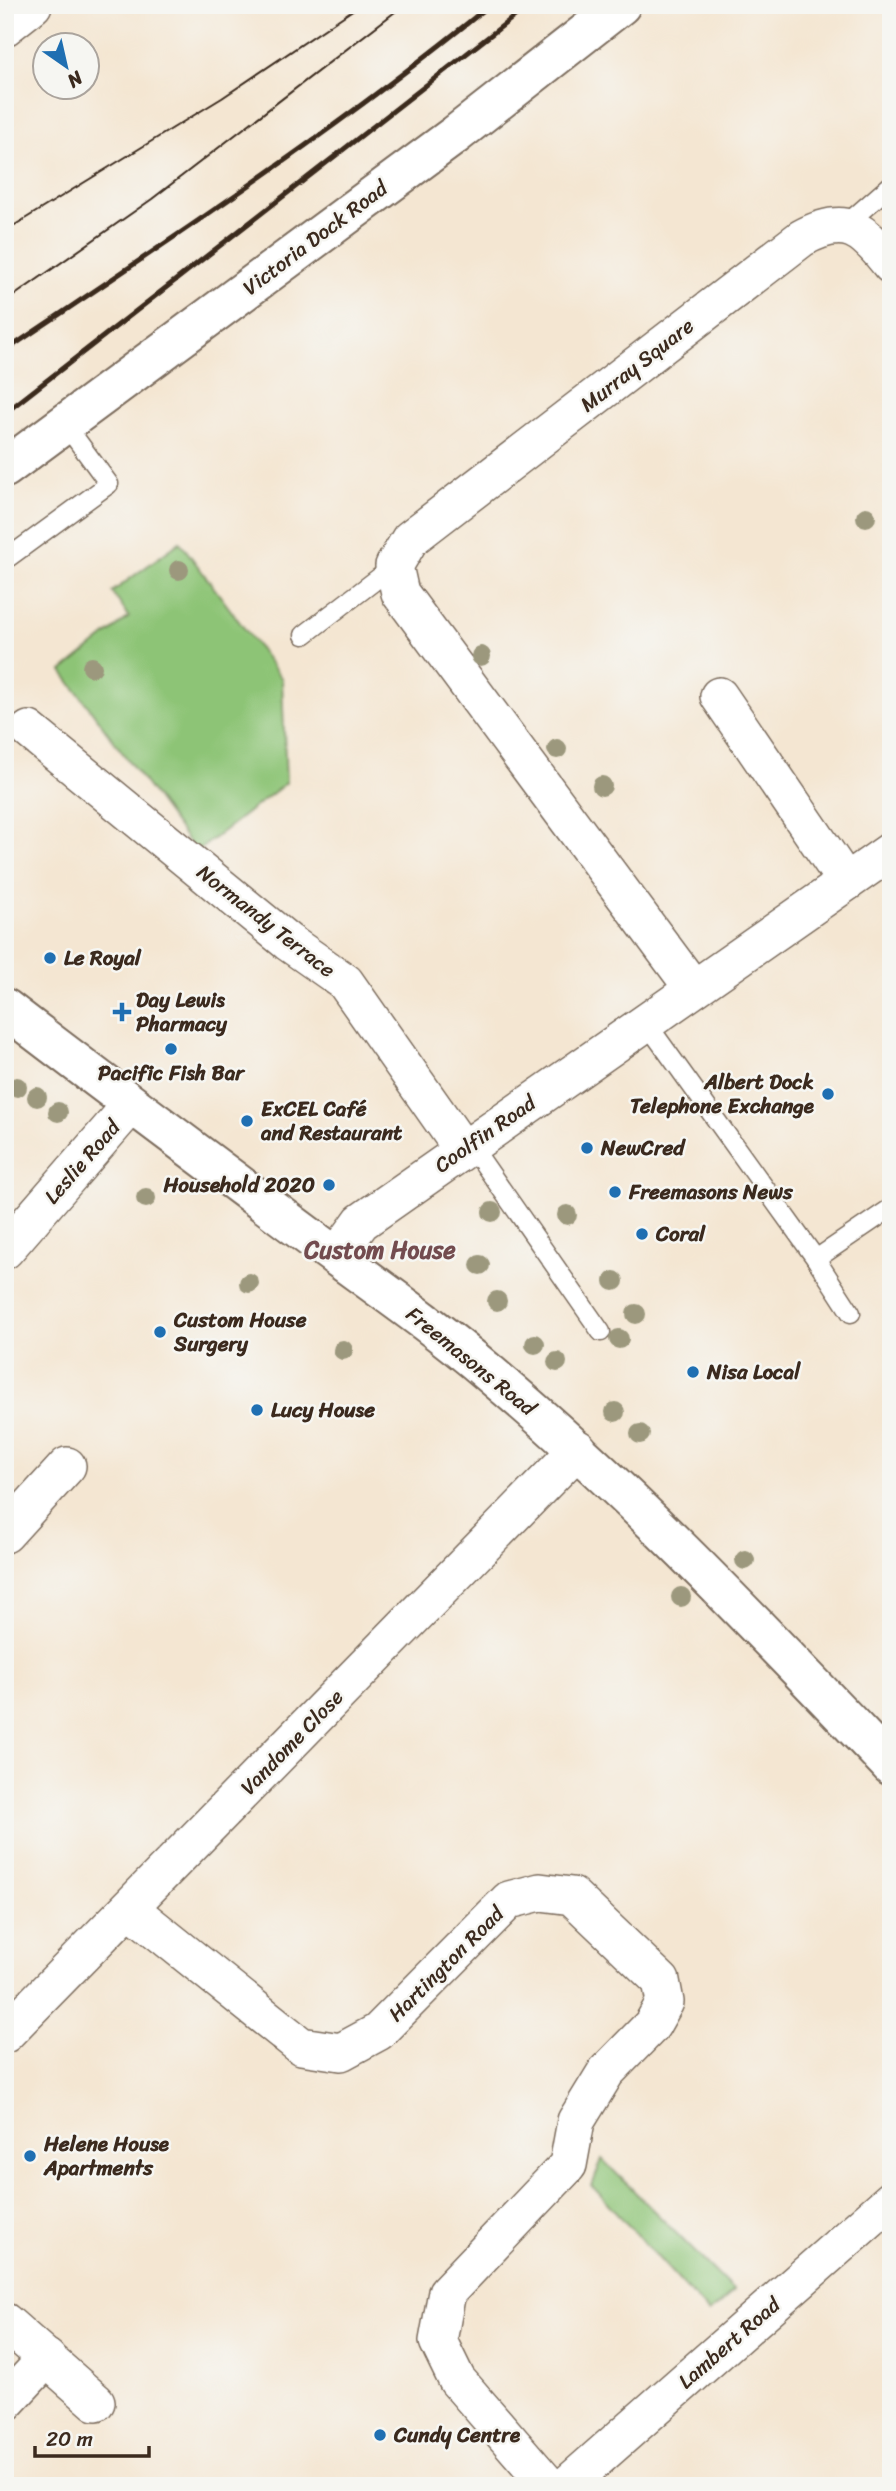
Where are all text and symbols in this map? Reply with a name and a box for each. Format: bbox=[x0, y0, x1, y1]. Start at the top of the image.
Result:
north arrow bbox=[32, 32, 102, 102]
text: N bbox=[60, 62, 91, 98]
street label: Victoria Dock Road bbox=[234, 169, 397, 306]
street label: Murray Square bbox=[571, 308, 703, 422]
street label: Normandy Terrace bbox=[188, 854, 344, 988]
place label: Le Royal bbox=[64, 939, 142, 977]
marker: Le Royal bbox=[42, 950, 58, 966]
place label: Day Lewis Pharmacy bbox=[136, 981, 228, 1043]
marker: Day Lewis Pharmacy bbox=[114, 1004, 130, 1020]
marker: Pacific Fish Bar bbox=[163, 1041, 179, 1057]
place label: Pacific Fish Bar bbox=[98, 1054, 246, 1092]
place label: Albert Dock Telephone Exchange bbox=[630, 1063, 815, 1125]
street label: Coolfin Road bbox=[426, 1084, 546, 1183]
marker: Albert Dock Telephone Exchange bbox=[820, 1086, 836, 1102]
place label: ExCEL Café and Restaurant bbox=[260, 1090, 403, 1152]
street label: Leslie Road bbox=[34, 1109, 131, 1213]
marker: ExCEL Café and Restaurant bbox=[239, 1113, 255, 1129]
place label: NewCred bbox=[600, 1129, 686, 1167]
marker: NewCred bbox=[579, 1140, 595, 1156]
place label: Household 2020 bbox=[162, 1166, 315, 1204]
place label: Freemasons News bbox=[628, 1173, 794, 1211]
marker: Household 2020 bbox=[321, 1177, 337, 1193]
marker: Freemasons News bbox=[607, 1184, 623, 1200]
place label: Coral bbox=[655, 1215, 706, 1253]
marker: Coral bbox=[634, 1226, 650, 1242]
district label: Custom House bbox=[303, 1229, 456, 1271]
street label: Freemasons Road bbox=[397, 1296, 546, 1427]
place label: Custom House Surgery bbox=[173, 1301, 307, 1363]
marker: Custom House Surgery bbox=[152, 1324, 168, 1340]
place label: Nisa Local bbox=[706, 1353, 801, 1391]
marker: Nisa Local bbox=[685, 1364, 701, 1380]
place label: Lucy House bbox=[271, 1391, 375, 1429]
marker: Lucy House bbox=[249, 1402, 265, 1418]
street label: Vandome Close bbox=[231, 1680, 353, 1804]
street label: Hartington Road bbox=[379, 1895, 515, 2031]
place label: Helene House Apartments bbox=[43, 2125, 170, 2187]
marker: Helene House Apartments bbox=[22, 2148, 38, 2164]
street label: Lambert Road bbox=[669, 2286, 791, 2399]
scale bar bbox=[35, 2414, 149, 2458]
place label: Cundy Centre bbox=[393, 2416, 521, 2454]
text: 20 m bbox=[46, 2420, 93, 2458]
marker: Cundy Centre bbox=[372, 2427, 388, 2443]

